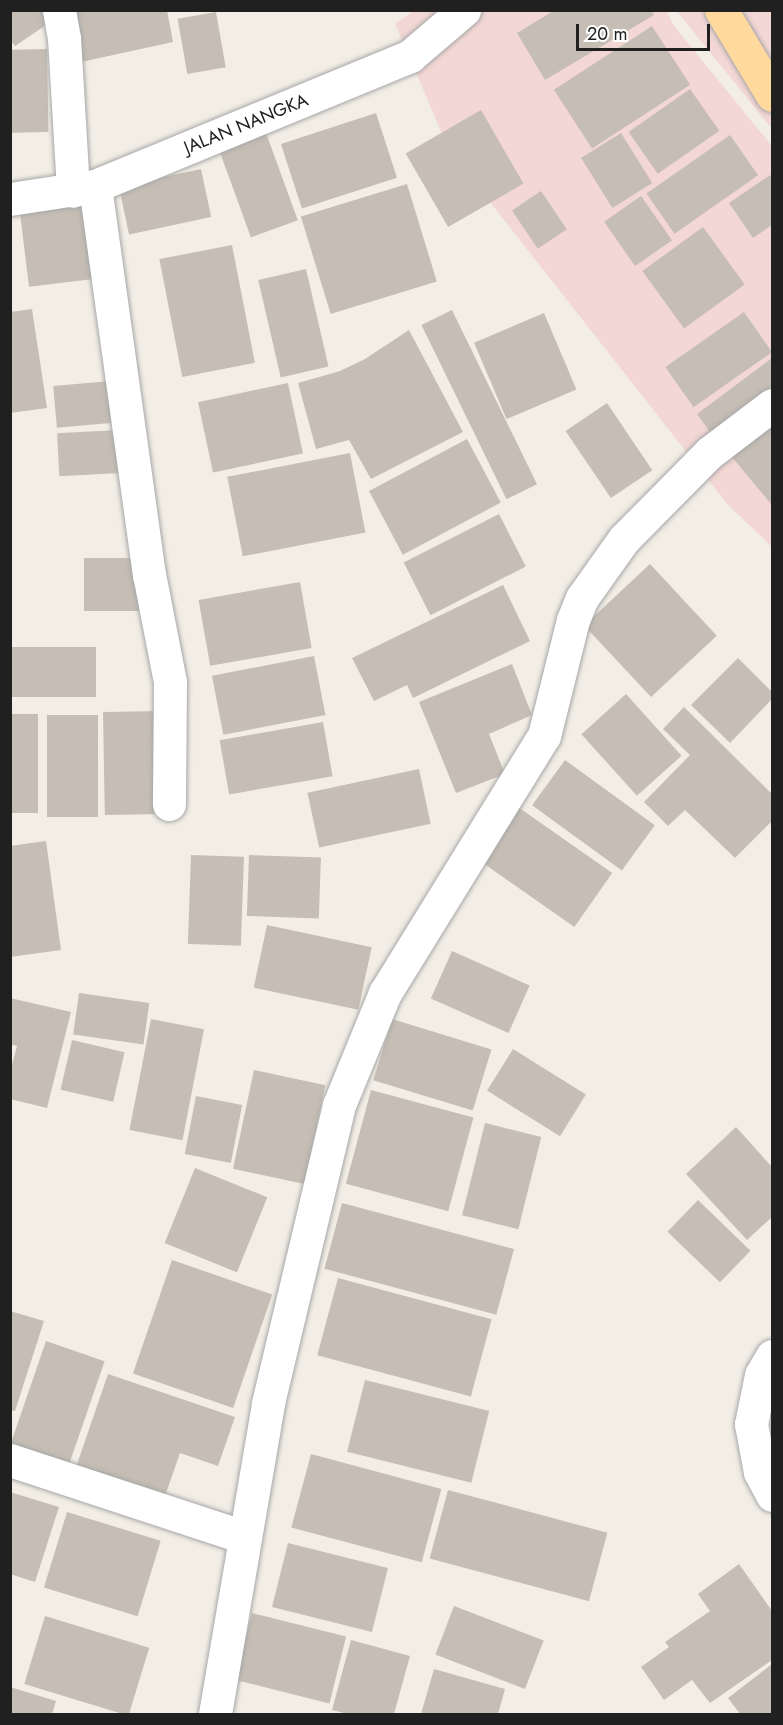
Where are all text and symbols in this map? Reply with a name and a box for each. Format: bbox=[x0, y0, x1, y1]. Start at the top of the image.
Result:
scale bar bbox=[579, 12, 712, 50]
text: 20 m bbox=[587, 21, 627, 47]
street label: JALAN NANGKA bbox=[181, 89, 311, 159]

